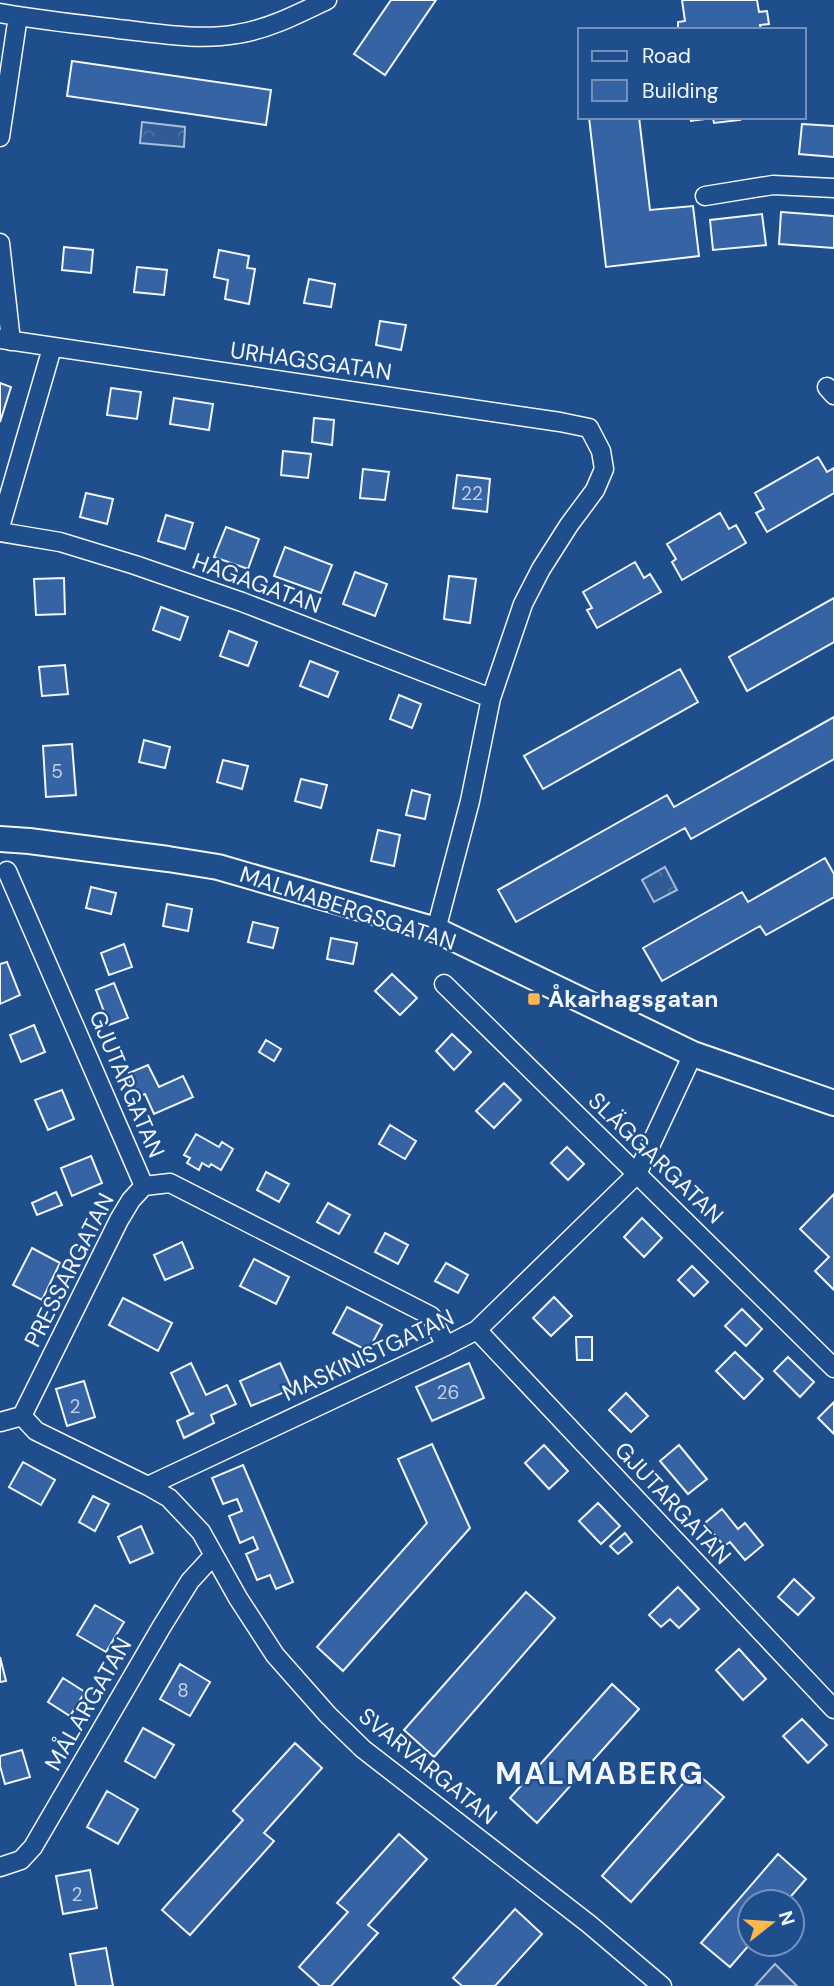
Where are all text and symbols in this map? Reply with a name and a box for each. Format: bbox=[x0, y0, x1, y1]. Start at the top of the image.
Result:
legend bbox=[578, 28, 806, 119]
text: Road bbox=[642, 42, 691, 70]
text: Building bbox=[642, 77, 719, 105]
street label: URHAGSGATAN bbox=[228, 335, 394, 387]
house number: 22 bbox=[461, 481, 483, 506]
street label: HAGAGATAN bbox=[188, 546, 326, 620]
house number: 5 bbox=[51, 759, 63, 784]
street label: MALMABERGSGATAN bbox=[236, 859, 460, 957]
place label: Åkarhagsgatan bbox=[548, 983, 718, 1014]
marker: Åkarhagsgatan bbox=[526, 991, 542, 1007]
street label: GJUTARGATAN bbox=[82, 1006, 172, 1162]
street label: SLÄGGARGATAN bbox=[582, 1086, 730, 1230]
street label: PRESSARGATAN bbox=[17, 1188, 121, 1352]
street label: MASKINISTGATAN bbox=[277, 1302, 459, 1408]
house number: 26 bbox=[437, 1380, 459, 1405]
house number: 2 bbox=[70, 1394, 81, 1419]
street label: GJUTARGATAN bbox=[608, 1435, 738, 1571]
street label: MÅLARGATAN bbox=[38, 1632, 138, 1776]
house number: 8 bbox=[177, 1678, 189, 1703]
street label: SVARVARGATAN bbox=[353, 1701, 503, 1831]
district label: MALMABERG bbox=[495, 1754, 705, 1793]
house number: 2 bbox=[72, 1882, 83, 1907]
north arrow bbox=[736, 1888, 806, 1958]
text: N bbox=[773, 1908, 801, 1928]

